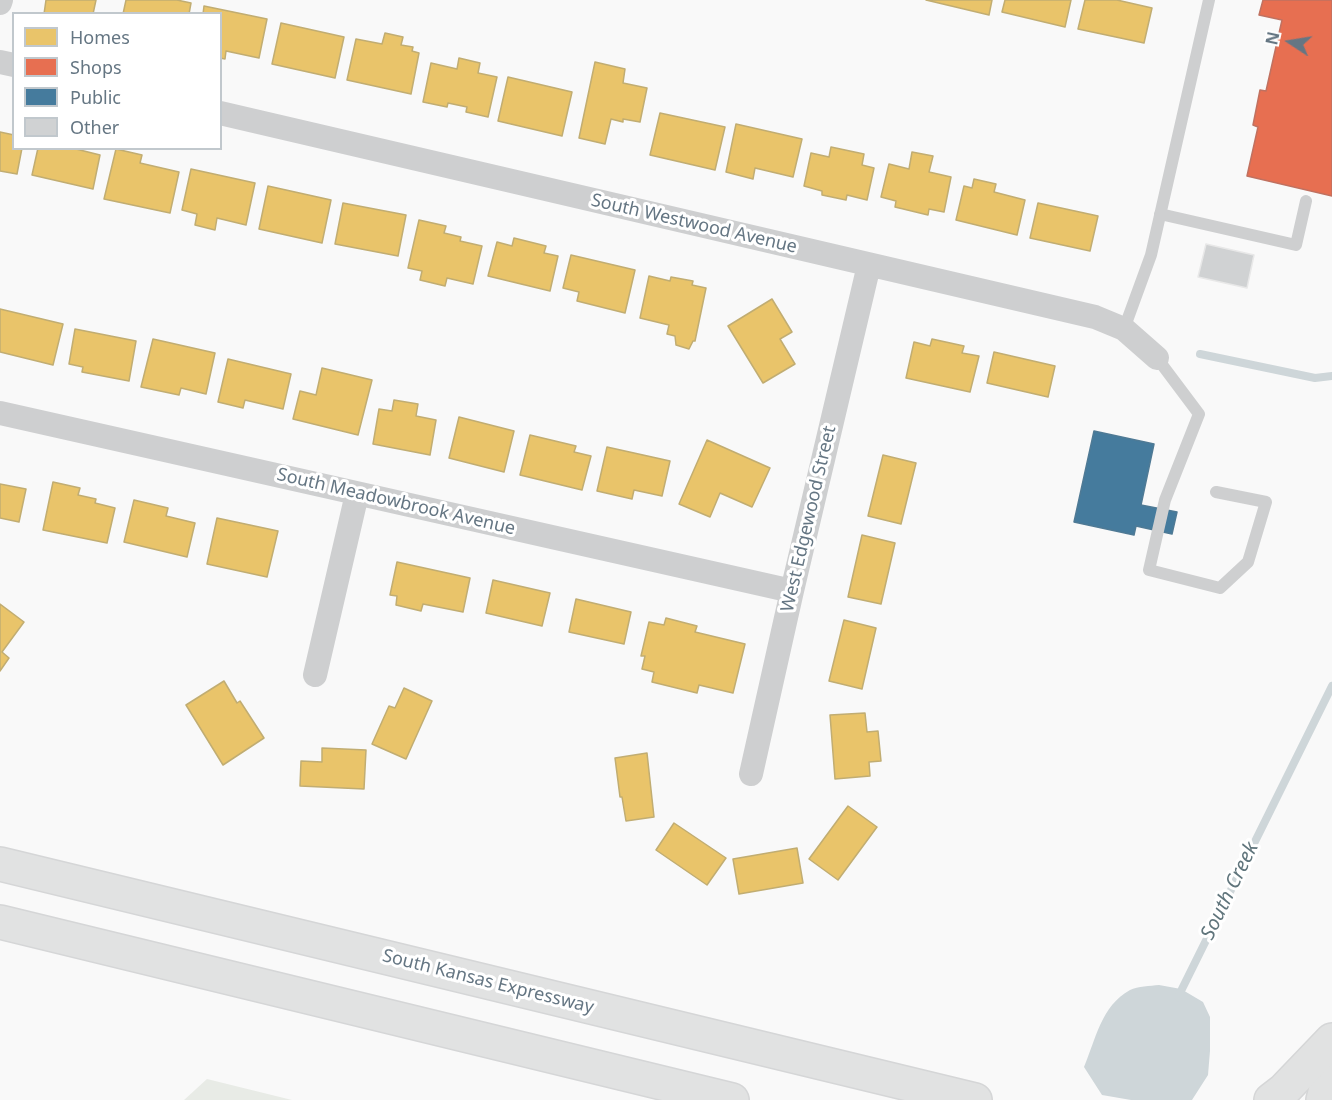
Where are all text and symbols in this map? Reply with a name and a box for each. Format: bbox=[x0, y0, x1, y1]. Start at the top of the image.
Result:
legend bbox=[12, 12, 222, 150]
north arrow bbox=[1260, 12, 1320, 72]
text: Homes bbox=[70, 25, 130, 49]
text: N bbox=[1260, 30, 1285, 47]
text: Shops bbox=[70, 55, 122, 79]
text: Public bbox=[70, 85, 121, 109]
text: Other bbox=[70, 115, 119, 139]
street label: South Westwood Avenue bbox=[589, 190, 799, 258]
street label: West Edgewood Street bbox=[777, 424, 841, 614]
street label: South Meadowbrook Avenue bbox=[275, 464, 517, 540]
water label: South Creek bbox=[1196, 838, 1264, 944]
street label: South Kansas Expressway bbox=[380, 945, 596, 1019]

